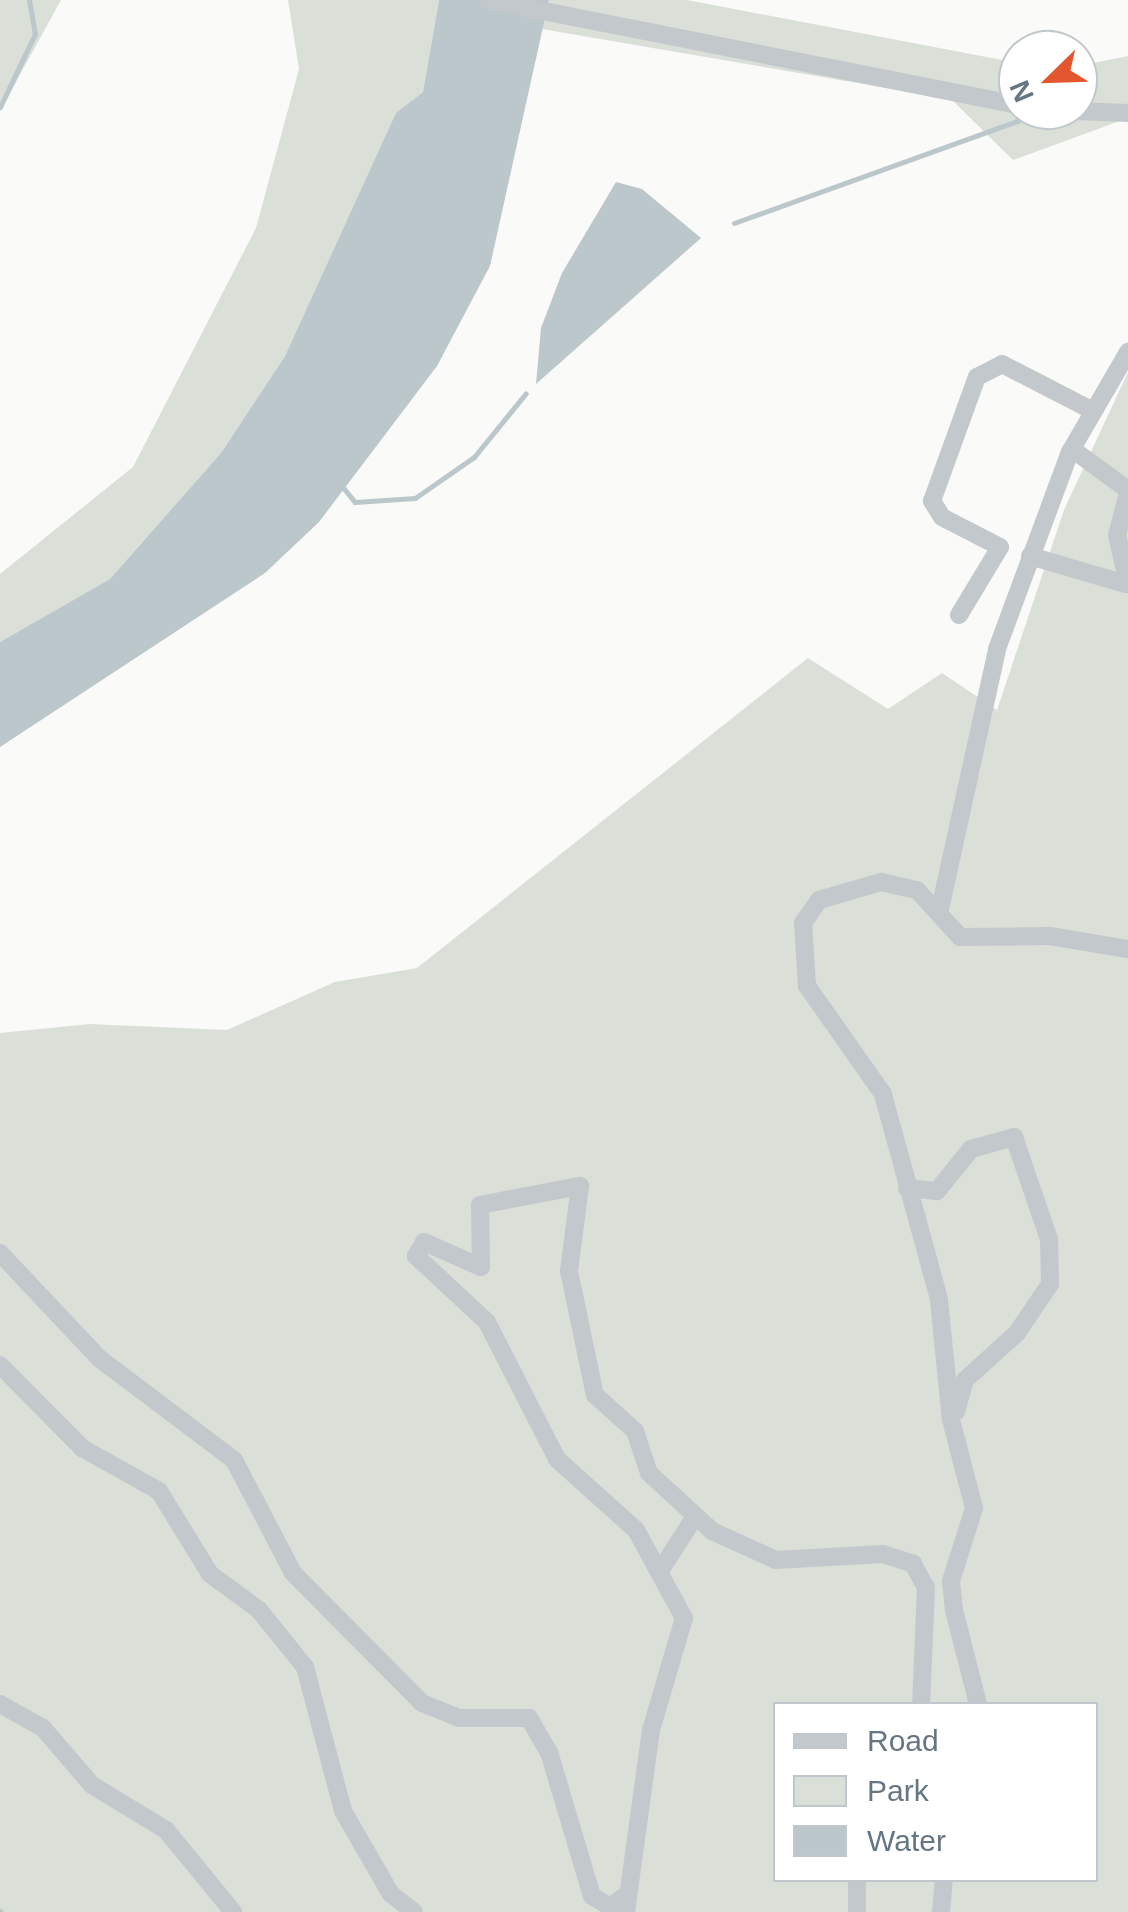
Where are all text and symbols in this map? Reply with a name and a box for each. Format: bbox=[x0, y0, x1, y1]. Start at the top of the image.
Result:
north arrow bbox=[998, 30, 1098, 130]
text: N bbox=[1004, 76, 1040, 107]
legend bbox=[773, 1702, 1098, 1882]
text: Road bbox=[867, 1724, 939, 1757]
text: Park bbox=[867, 1774, 929, 1807]
text: Water bbox=[867, 1824, 946, 1857]

